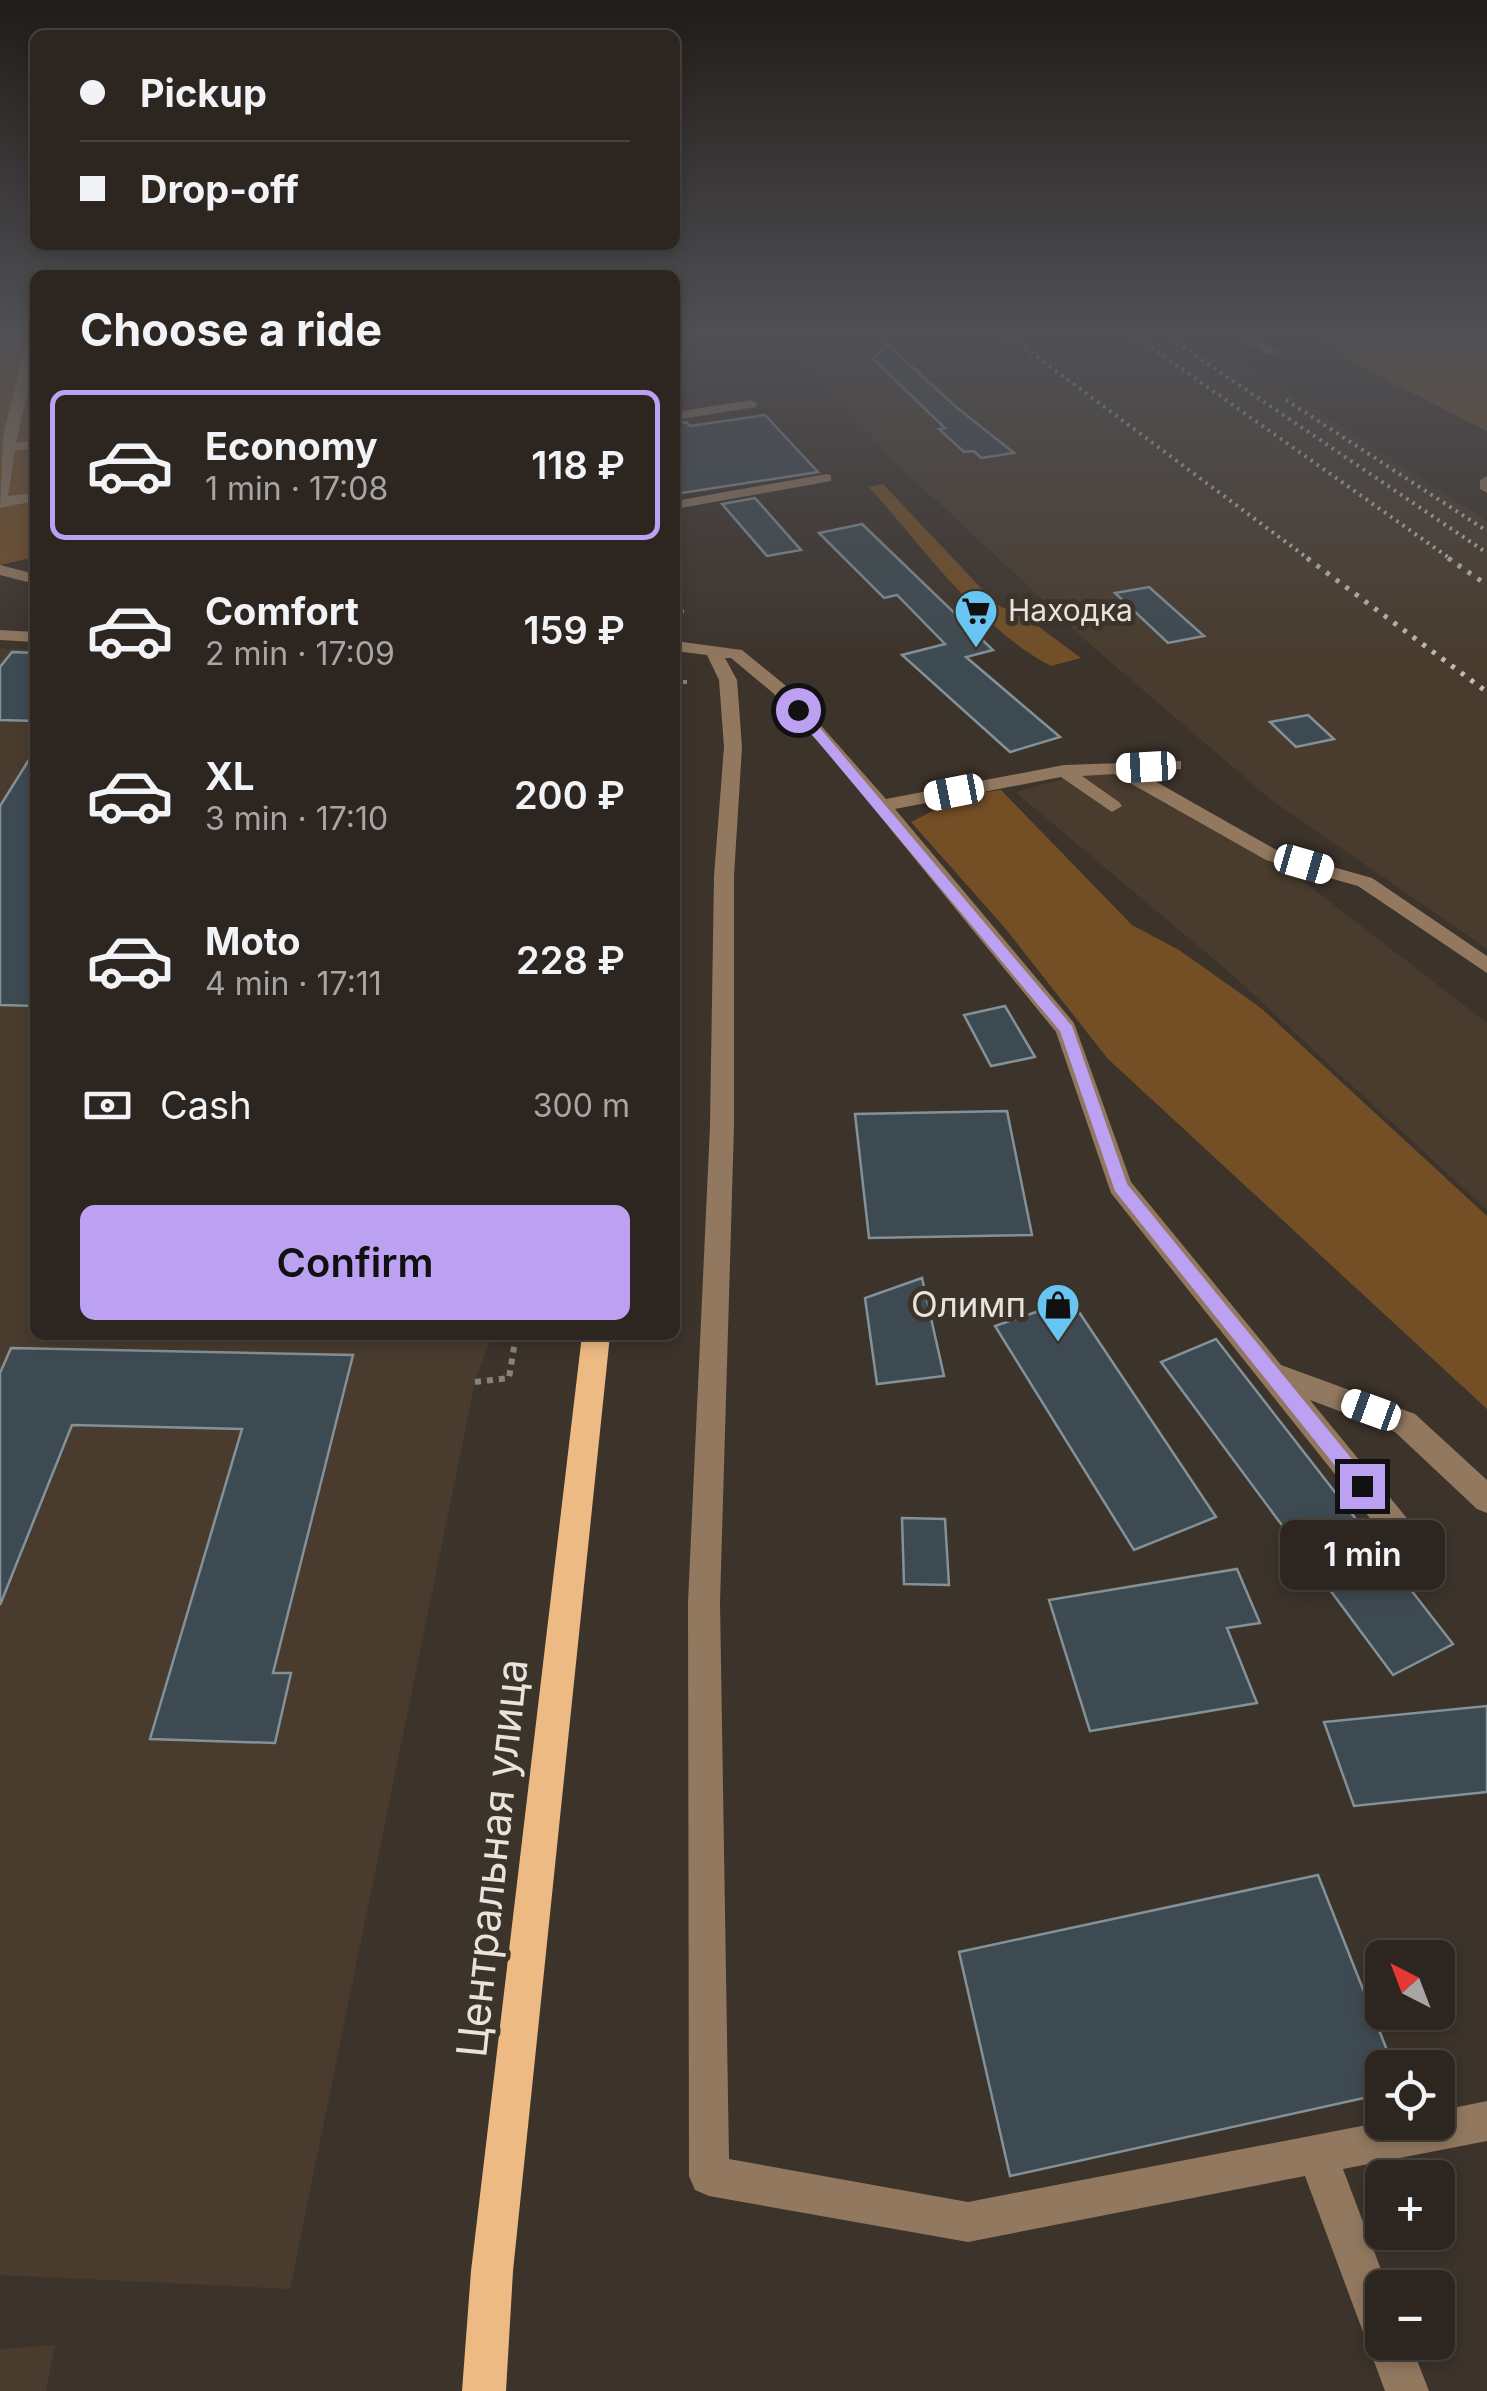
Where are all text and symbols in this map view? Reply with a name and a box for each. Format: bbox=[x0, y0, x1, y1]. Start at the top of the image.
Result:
text: Pickup bbox=[140, 70, 267, 116]
text: Drop-off bbox=[140, 166, 299, 212]
text: Choose a ride bbox=[80, 302, 382, 357]
icon: car bbox=[85, 420, 175, 510]
text: Economy bbox=[205, 423, 378, 469]
text: 118 ₽ bbox=[531, 442, 625, 488]
text: 1 min · 17:08 bbox=[205, 469, 388, 508]
icon: car bbox=[85, 585, 175, 675]
text: Comfort bbox=[205, 588, 359, 634]
supermarket icon: Находка bbox=[953, 588, 999, 649]
place label: Находка bbox=[1008, 592, 1133, 628]
text: 159 ₽ bbox=[523, 607, 625, 653]
text: 2 min · 17:09 bbox=[205, 634, 395, 673]
route start bbox=[776, 688, 821, 733]
icon: car bbox=[85, 750, 175, 840]
car bbox=[1115, 750, 1177, 784]
text: XL bbox=[205, 753, 255, 799]
text: 200 ₽ bbox=[514, 772, 625, 818]
car bbox=[922, 772, 986, 812]
text: 3 min · 17:10 bbox=[205, 799, 388, 838]
car bbox=[1271, 841, 1337, 887]
icon: car bbox=[85, 915, 175, 1005]
text: Moto bbox=[205, 918, 301, 964]
text: 228 ₽ bbox=[516, 937, 625, 983]
text: 4 min · 17:11 bbox=[205, 964, 382, 1003]
icon: cash bbox=[80, 1078, 135, 1133]
text: Cash bbox=[160, 1082, 252, 1128]
text: 300 m bbox=[533, 1086, 630, 1125]
button: Confirm bbox=[80, 1205, 630, 1320]
shop icon: Олимп bbox=[1035, 1282, 1081, 1343]
place label: Олимп bbox=[911, 1283, 1026, 1325]
car bbox=[1338, 1386, 1404, 1434]
route end bbox=[1340, 1464, 1385, 1509]
callout: 1 min bbox=[1280, 1521, 1444, 1591]
text: 1 min bbox=[1323, 1535, 1402, 1574]
street label: Центральная улица bbox=[445, 1656, 538, 2060]
north arrow bbox=[1365, 1940, 1455, 2030]
map controls bbox=[1365, 1940, 1455, 2360]
button: locate bbox=[1365, 2050, 1455, 2140]
button: + bbox=[1365, 2160, 1455, 2250]
button: − bbox=[1365, 2270, 1455, 2360]

